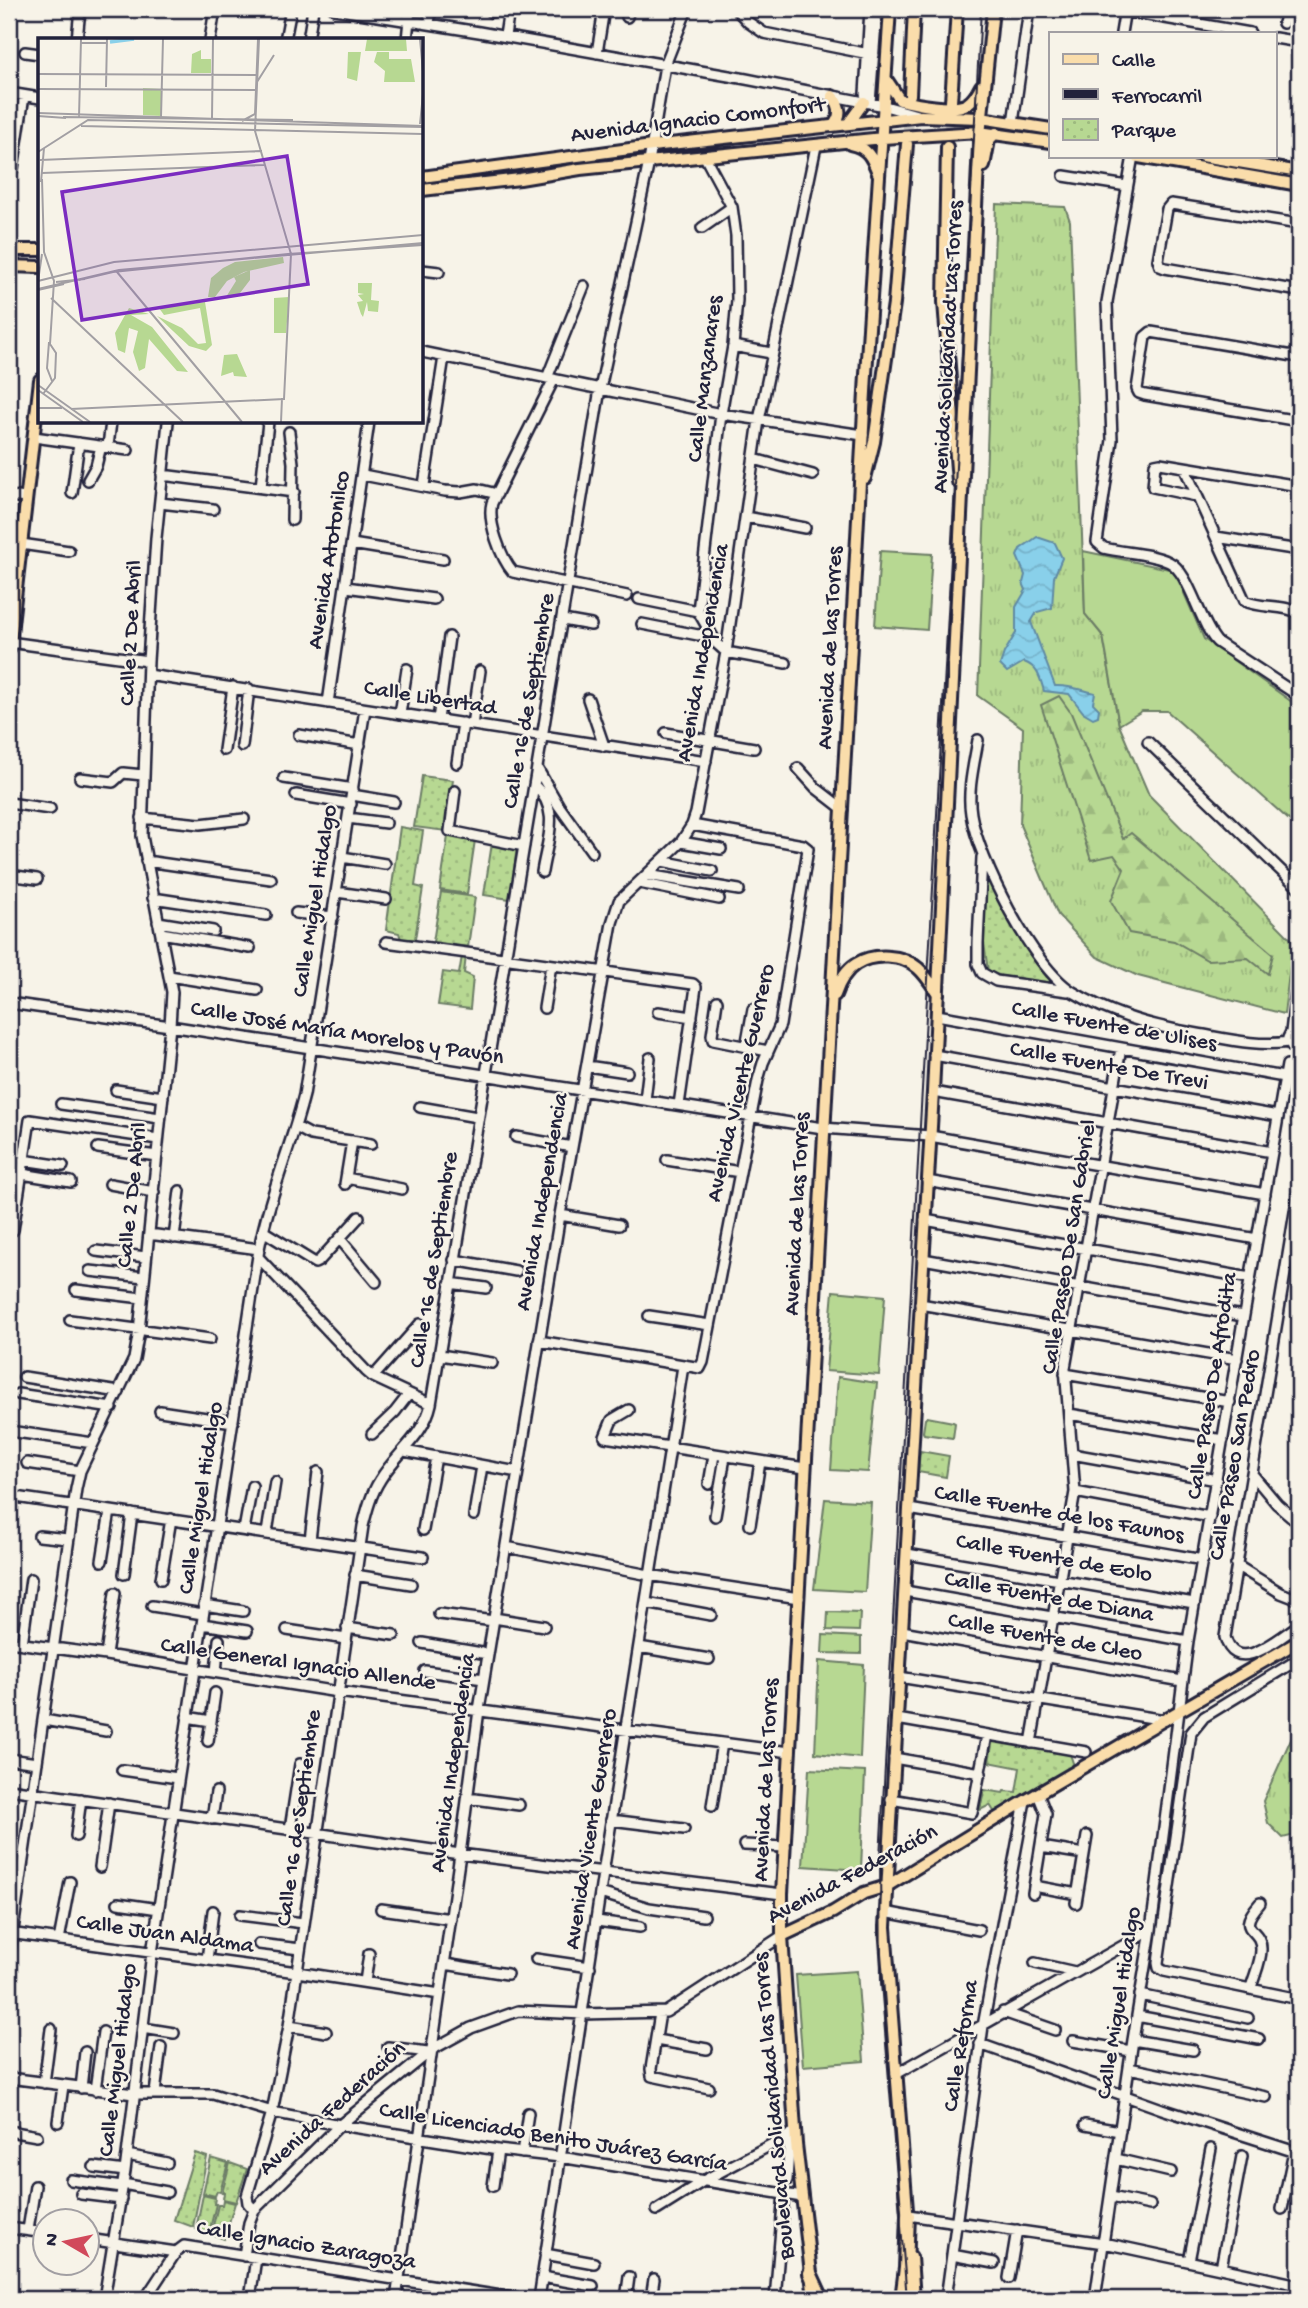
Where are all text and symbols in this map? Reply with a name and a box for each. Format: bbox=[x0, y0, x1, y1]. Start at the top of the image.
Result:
legend bbox=[1049, 32, 1276, 158]
inset map bbox=[38, 38, 424, 424]
text: Calle bbox=[1112, 50, 1156, 75]
text: Ferrocarril bbox=[1111, 86, 1202, 111]
street label: Avenida Ignacio Comonfort bbox=[569, 92, 828, 150]
text: Parque bbox=[1111, 120, 1177, 145]
street label: Avenida Solidaridad Las Torres bbox=[928, 200, 970, 494]
street label: Calle Manzanares bbox=[682, 294, 730, 464]
street label: Avenida Atotonilco bbox=[303, 469, 357, 651]
street label: Avenida Independencia bbox=[672, 541, 737, 764]
street label: Avenida de las Torres bbox=[812, 545, 850, 750]
street label: Calle 2 De Abril bbox=[115, 560, 149, 706]
street label: Calle 16 de Septiembre bbox=[498, 590, 562, 811]
street label: Calle Libertad bbox=[362, 675, 500, 723]
street label: Calle Miguel Hidalgo bbox=[287, 803, 345, 999]
street label: Avenida Vicente Guerrero bbox=[701, 961, 783, 1205]
street label: Calle José María Morelos y Pavón bbox=[188, 996, 506, 1072]
street label: Calle Fuente de Ulises bbox=[1009, 996, 1219, 1058]
street label: Calle Fuente De Trevi bbox=[1008, 1036, 1210, 1098]
street label: Avenida Independencia bbox=[511, 1090, 576, 1313]
street label: Avenida de las Torres bbox=[779, 1111, 817, 1316]
street label: Calle Paseo De San Gabriel bbox=[1037, 1118, 1103, 1376]
street label: Calle 2 De Abril bbox=[112, 1121, 154, 1269]
street label: Calle 16 de Septiembre bbox=[405, 1149, 466, 1370]
street label: Calle Paseo De Afrodita bbox=[1182, 1269, 1244, 1501]
street label: Calle Paseo San Pedro bbox=[1204, 1347, 1268, 1563]
street label: Calle Miguel Hidalgo bbox=[173, 1400, 231, 1596]
street label: Calle Fuente de los Faunos bbox=[932, 1480, 1187, 1550]
street label: Calle Fuente de Eolo bbox=[954, 1528, 1154, 1590]
street label: Calle Fuente de Diana bbox=[942, 1566, 1157, 1630]
street label: Calle Fuente de Cleo bbox=[946, 1608, 1144, 1668]
street label: Calle General Ignacio Allende bbox=[159, 1632, 438, 1698]
street label: Avenida Independencia bbox=[425, 1651, 483, 1874]
street label: Avenida de las Torres bbox=[748, 1677, 786, 1882]
street label: Avenida Vicente Guerrero bbox=[560, 1706, 624, 1951]
street label: Calle 16 de Septiembre bbox=[271, 1707, 329, 1928]
street label: Avenida Federación bbox=[763, 1819, 943, 1931]
street label: Calle Miguel Hidalgo bbox=[1091, 1905, 1149, 2101]
street label: Calle Juan Aldama bbox=[75, 1909, 257, 1961]
street label: Boulevard Solidaridad las Torres bbox=[748, 1951, 802, 2261]
street label: Calle Miguel Hidalgo bbox=[94, 1962, 144, 2158]
street label: Calle Reforma bbox=[938, 1977, 986, 2114]
street label: Avenida Federación bbox=[254, 2036, 412, 2182]
street label: Calle Licenciado Benito Juárez García bbox=[377, 2097, 730, 2179]
north arrow bbox=[32, 2206, 102, 2276]
street label: Calle Ignacio Zaragoza bbox=[194, 2215, 419, 2277]
text: N bbox=[40, 2232, 65, 2248]

